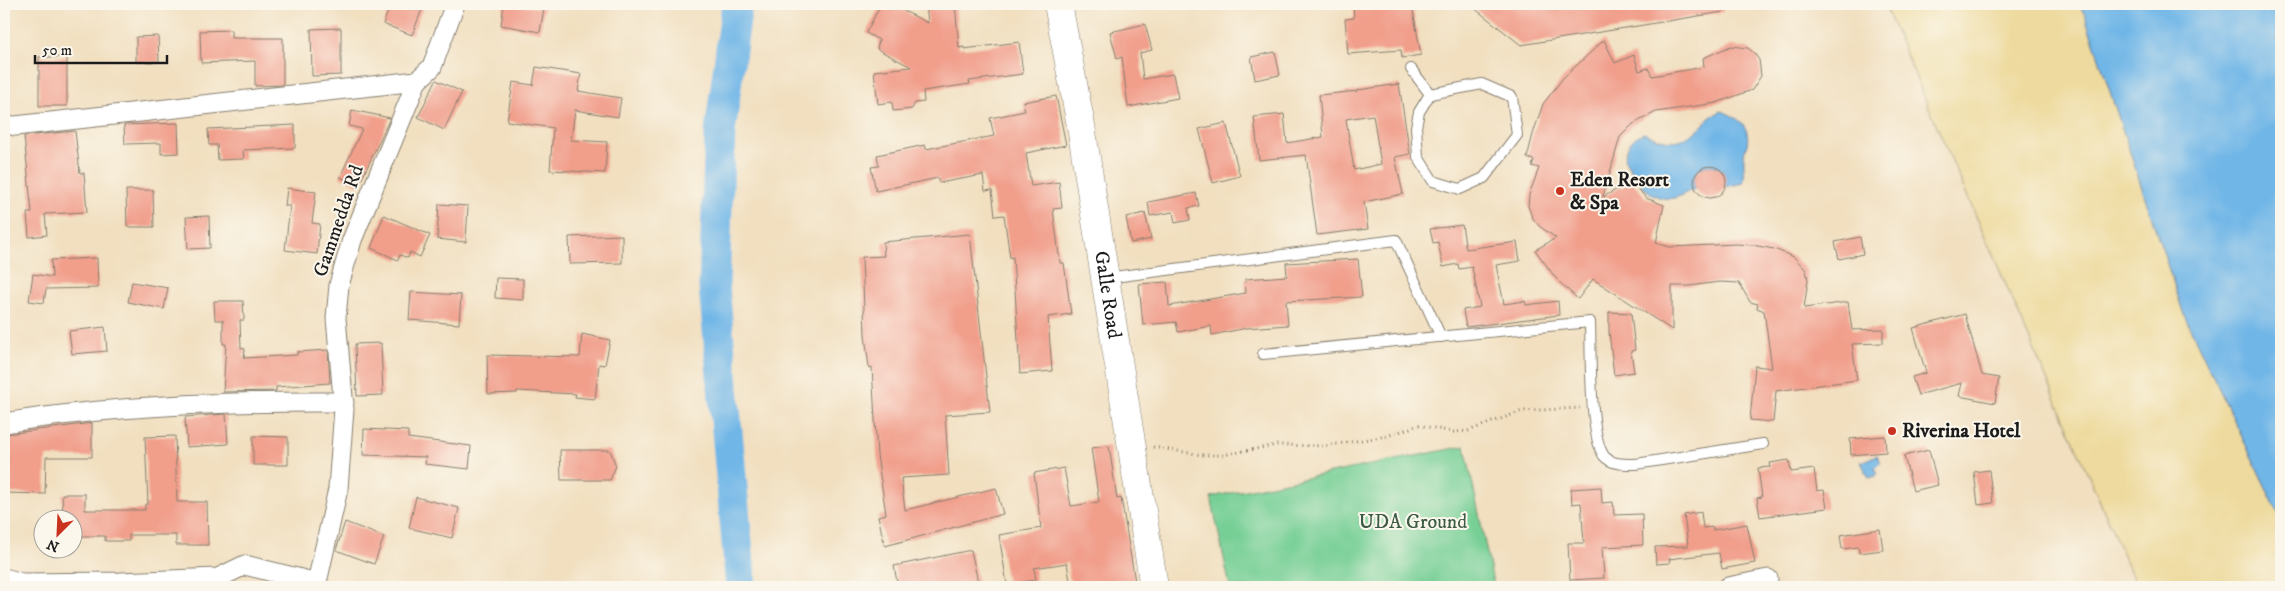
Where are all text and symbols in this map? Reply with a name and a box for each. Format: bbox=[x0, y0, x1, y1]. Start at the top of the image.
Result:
scale bar bbox=[35, 32, 168, 64]
text: 50 m bbox=[42, 41, 72, 60]
street label: Gammedda Rd bbox=[308, 162, 370, 280]
place label: Eden Resort & Spa bbox=[1570, 168, 1669, 216]
marker: Eden Resort & Spa bbox=[1554, 185, 1566, 197]
street label: Galle Road bbox=[1088, 249, 1127, 340]
place label: Riverina Hotel bbox=[1902, 419, 2021, 444]
marker: Riverina Hotel bbox=[1886, 425, 1898, 437]
north arrow bbox=[32, 508, 82, 558]
park label: UDA Ground bbox=[1359, 510, 1467, 535]
text: N bbox=[44, 534, 62, 556]

